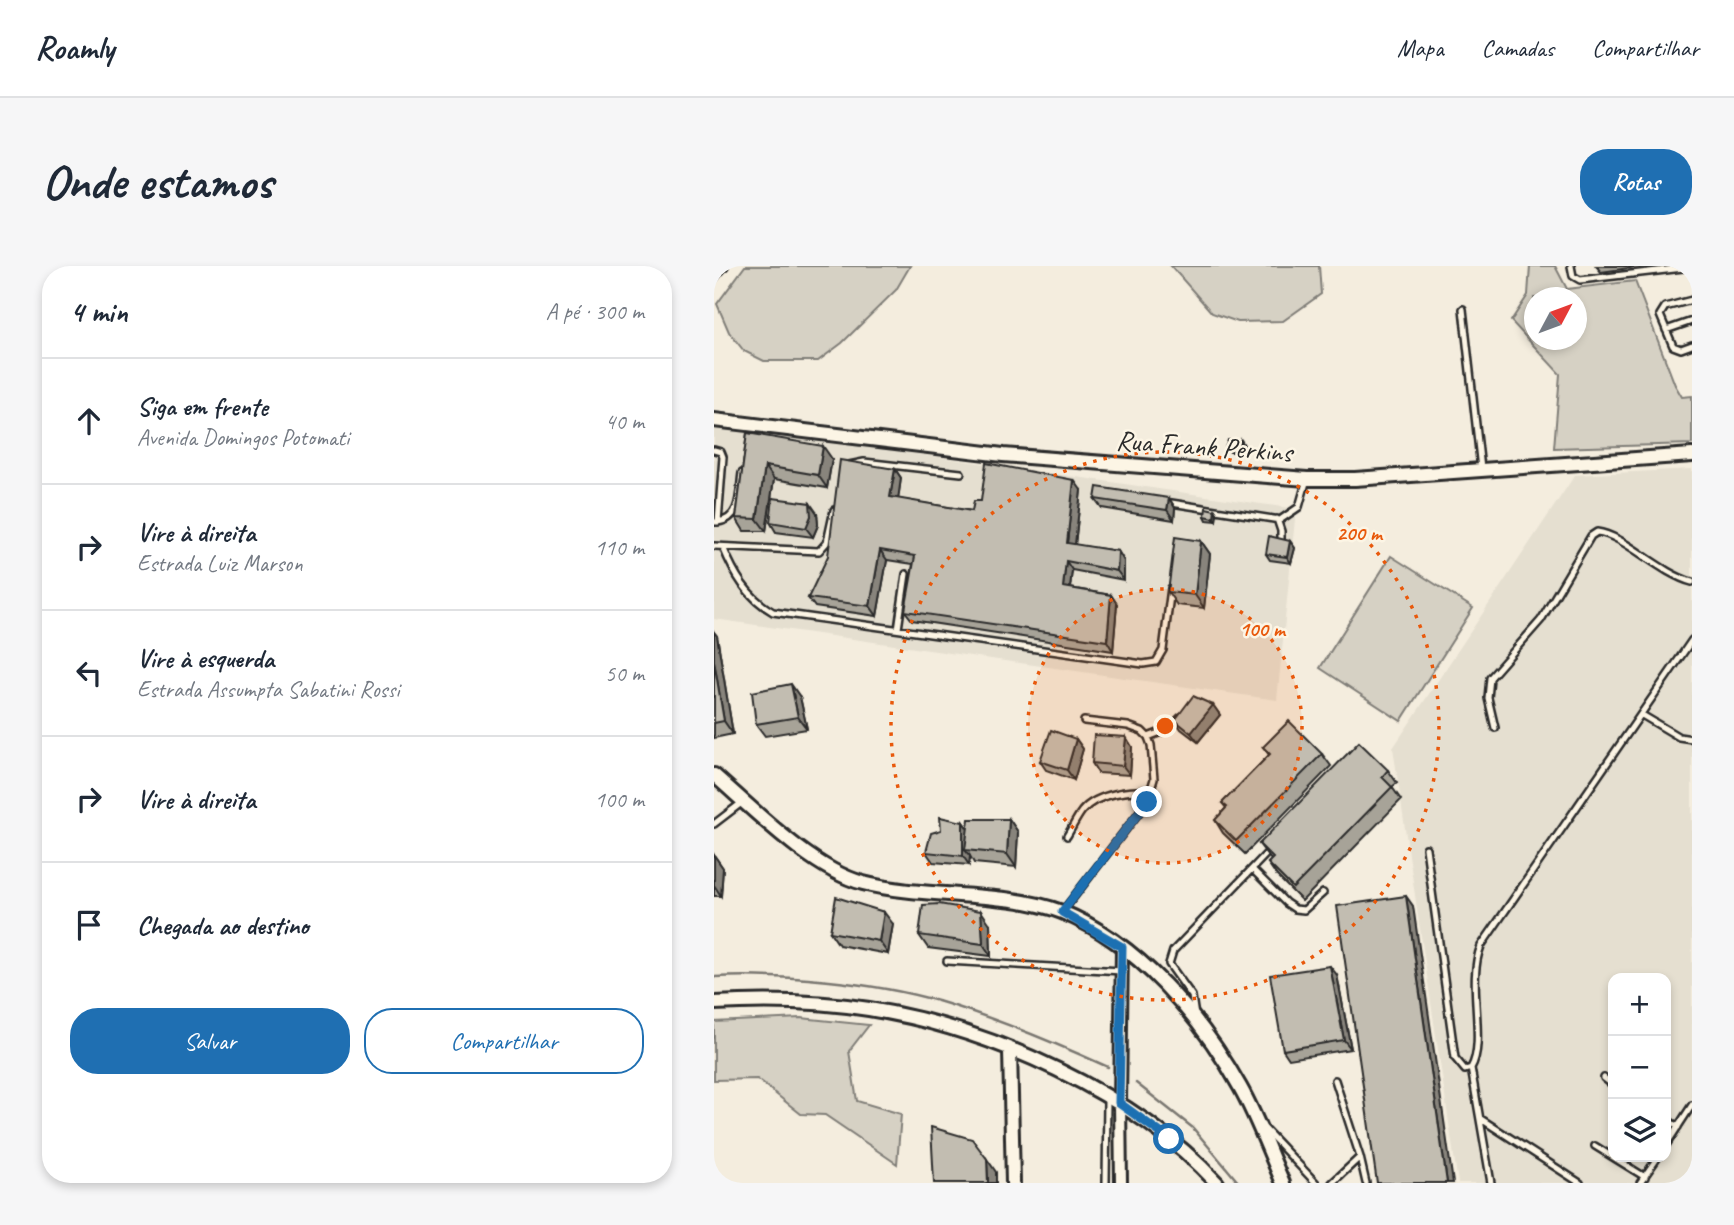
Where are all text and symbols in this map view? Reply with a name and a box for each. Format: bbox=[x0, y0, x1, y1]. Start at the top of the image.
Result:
text: Roamly bbox=[35, 27, 114, 69]
text: Mapa bbox=[1397, 33, 1444, 63]
text: Camadas bbox=[1482, 33, 1554, 63]
text: Compartilhar bbox=[1592, 33, 1699, 63]
button: Rotas bbox=[1580, 149, 1692, 215]
text: Onde estamos bbox=[42, 151, 272, 213]
north arrow bbox=[1524, 287, 1587, 350]
text: 4 min bbox=[70, 293, 127, 331]
text: A pé · 300 m bbox=[546, 297, 644, 326]
text: Siga em frente bbox=[137, 390, 268, 423]
icon: ahead bbox=[70, 402, 108, 440]
text: 40 m bbox=[605, 407, 644, 436]
street label: Rua Frank Perkins bbox=[1115, 422, 1296, 470]
text: Avenida Domingos Potomati bbox=[137, 423, 349, 452]
text: Vire à direita bbox=[137, 516, 256, 549]
text: 200 m bbox=[1336, 520, 1384, 546]
icon: right bbox=[70, 528, 108, 566]
text: 110 m bbox=[595, 533, 644, 562]
text: Estrada Luiz Marson bbox=[137, 549, 303, 578]
text: 100 m bbox=[1239, 616, 1287, 642]
text: Vire à esquerda bbox=[137, 642, 274, 675]
icon: left bbox=[70, 654, 108, 692]
text: 50 m bbox=[605, 659, 644, 688]
text: Estrada Assumpta Sabatini Rossi bbox=[137, 675, 400, 704]
centre of rings bbox=[1153, 714, 1177, 738]
icon: right bbox=[70, 780, 108, 818]
text: Vire à direita bbox=[137, 783, 256, 816]
text: 100 m bbox=[595, 785, 644, 814]
route end bbox=[1131, 786, 1162, 817]
icon: arrive bbox=[70, 906, 108, 944]
text: Chegada ao destino bbox=[137, 909, 309, 942]
map controls bbox=[1608, 973, 1671, 1162]
button: + bbox=[1608, 973, 1671, 1036]
button: Salvar bbox=[70, 1008, 350, 1074]
button: Compartilhar bbox=[364, 1008, 644, 1074]
button: − bbox=[1608, 1036, 1671, 1099]
button: layers bbox=[1608, 1099, 1671, 1162]
route start bbox=[1153, 1123, 1184, 1154]

